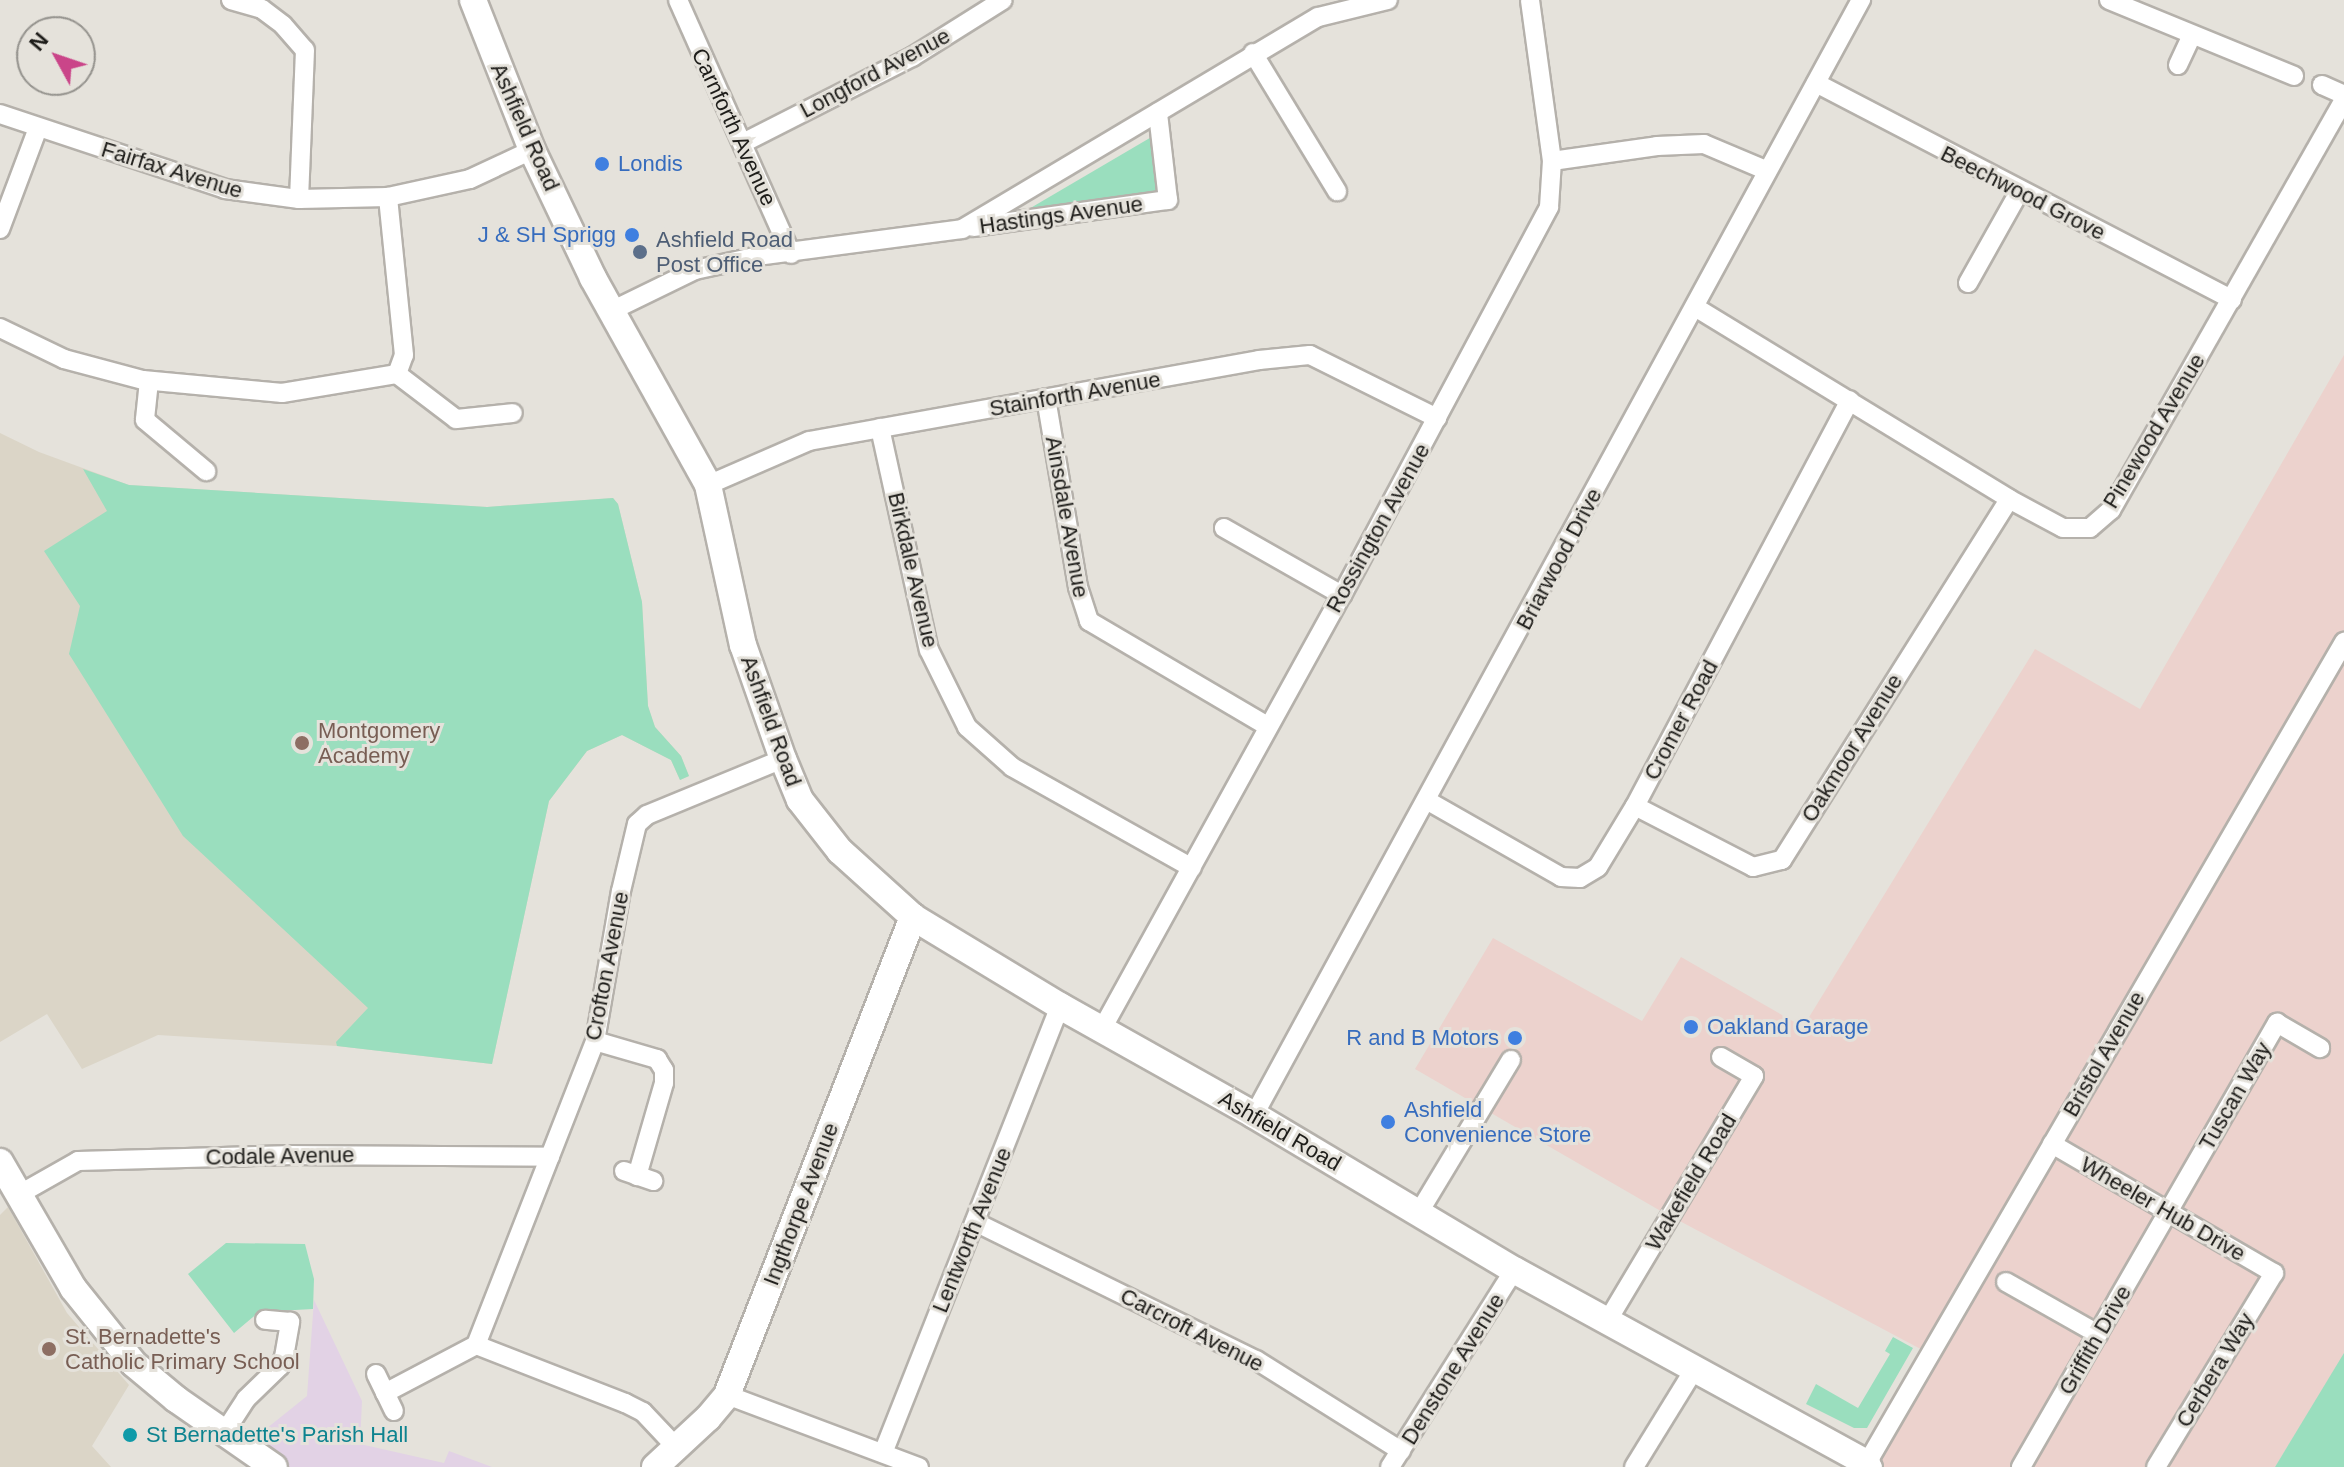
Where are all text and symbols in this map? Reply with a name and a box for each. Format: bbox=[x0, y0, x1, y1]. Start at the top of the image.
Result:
north arrow bbox=[16, 16, 96, 96]
street label: Longford Avenue bbox=[795, 22, 955, 124]
text: N bbox=[24, 27, 53, 56]
street label: Carnforth Avenue bbox=[686, 43, 782, 211]
street label: Ashfield Road bbox=[485, 59, 565, 195]
street label: Fairfax Avenue bbox=[98, 136, 246, 204]
street label: Beechwood Grove bbox=[1936, 140, 2110, 246]
place label: Londis bbox=[618, 151, 683, 177]
marker: Londis bbox=[593, 155, 611, 173]
street label: Hastings Avenue bbox=[977, 190, 1145, 240]
place label: J & SH Sprigg bbox=[478, 222, 616, 248]
marker: J & SH Sprigg bbox=[623, 226, 641, 244]
place label: Ashfield Road Post Office bbox=[656, 226, 793, 278]
marker: Ashfield Road Post Office bbox=[631, 243, 649, 261]
street label: Pinewood Avenue bbox=[2097, 348, 2211, 514]
street label: Stainforth Avenue bbox=[987, 366, 1163, 422]
street label: Ainsdale Avenue bbox=[1040, 434, 1094, 600]
street label: Rossington Avenue bbox=[1320, 438, 1436, 618]
street label: Briarwood Drive bbox=[1511, 484, 1607, 634]
street label: Birkdale Avenue bbox=[882, 489, 944, 651]
street label: Ashfield Road bbox=[735, 652, 807, 790]
street label: Cromer Road bbox=[1638, 656, 1724, 784]
street label: Oakmoor Avenue bbox=[1796, 669, 1908, 827]
place label: Montgomery Academy bbox=[318, 717, 440, 768]
marker: Montgomery Academy bbox=[293, 734, 311, 752]
street label: Crofton Avenue bbox=[579, 889, 635, 1043]
street label: Bristol Avenue bbox=[2057, 986, 2151, 1122]
place label: Oakland Garage bbox=[1707, 1014, 1868, 1040]
marker: Oakland Garage bbox=[1682, 1018, 1700, 1036]
place label: R and B Motors bbox=[1346, 1025, 1499, 1051]
marker: R and B Motors bbox=[1506, 1029, 1524, 1047]
street label: Tuscan Way bbox=[2193, 1037, 2277, 1155]
street label: Ashfield Road bbox=[1214, 1085, 1346, 1177]
place label: Ashfield Convenience Store bbox=[1404, 1096, 1591, 1148]
street label: Wakefield Road bbox=[1640, 1109, 1742, 1255]
marker: Ashfield Convenience Store bbox=[1379, 1113, 1397, 1131]
street label: Ingthorpe Avenue bbox=[758, 1118, 844, 1290]
street label: Codale Avenue bbox=[205, 1141, 355, 1171]
street label: Lentworth Avenue bbox=[927, 1143, 1017, 1317]
street label: Wheeler Hub Drive bbox=[2076, 1151, 2250, 1267]
street label: Griffith Drive bbox=[2053, 1281, 2137, 1399]
street label: Carcroft Avenue bbox=[1115, 1282, 1269, 1378]
street label: Denstone Avenue bbox=[1396, 1288, 1510, 1450]
street label: Cerbera Way bbox=[2171, 1308, 2259, 1432]
place label: St. Bernadette's Catholic Primary School bbox=[65, 1323, 300, 1374]
marker: St. Bernadette's Catholic Primary School bbox=[40, 1340, 58, 1358]
place label: St Bernadette's Parish Hall bbox=[146, 1422, 408, 1448]
marker: St Bernadette's Parish Hall bbox=[121, 1426, 139, 1444]

